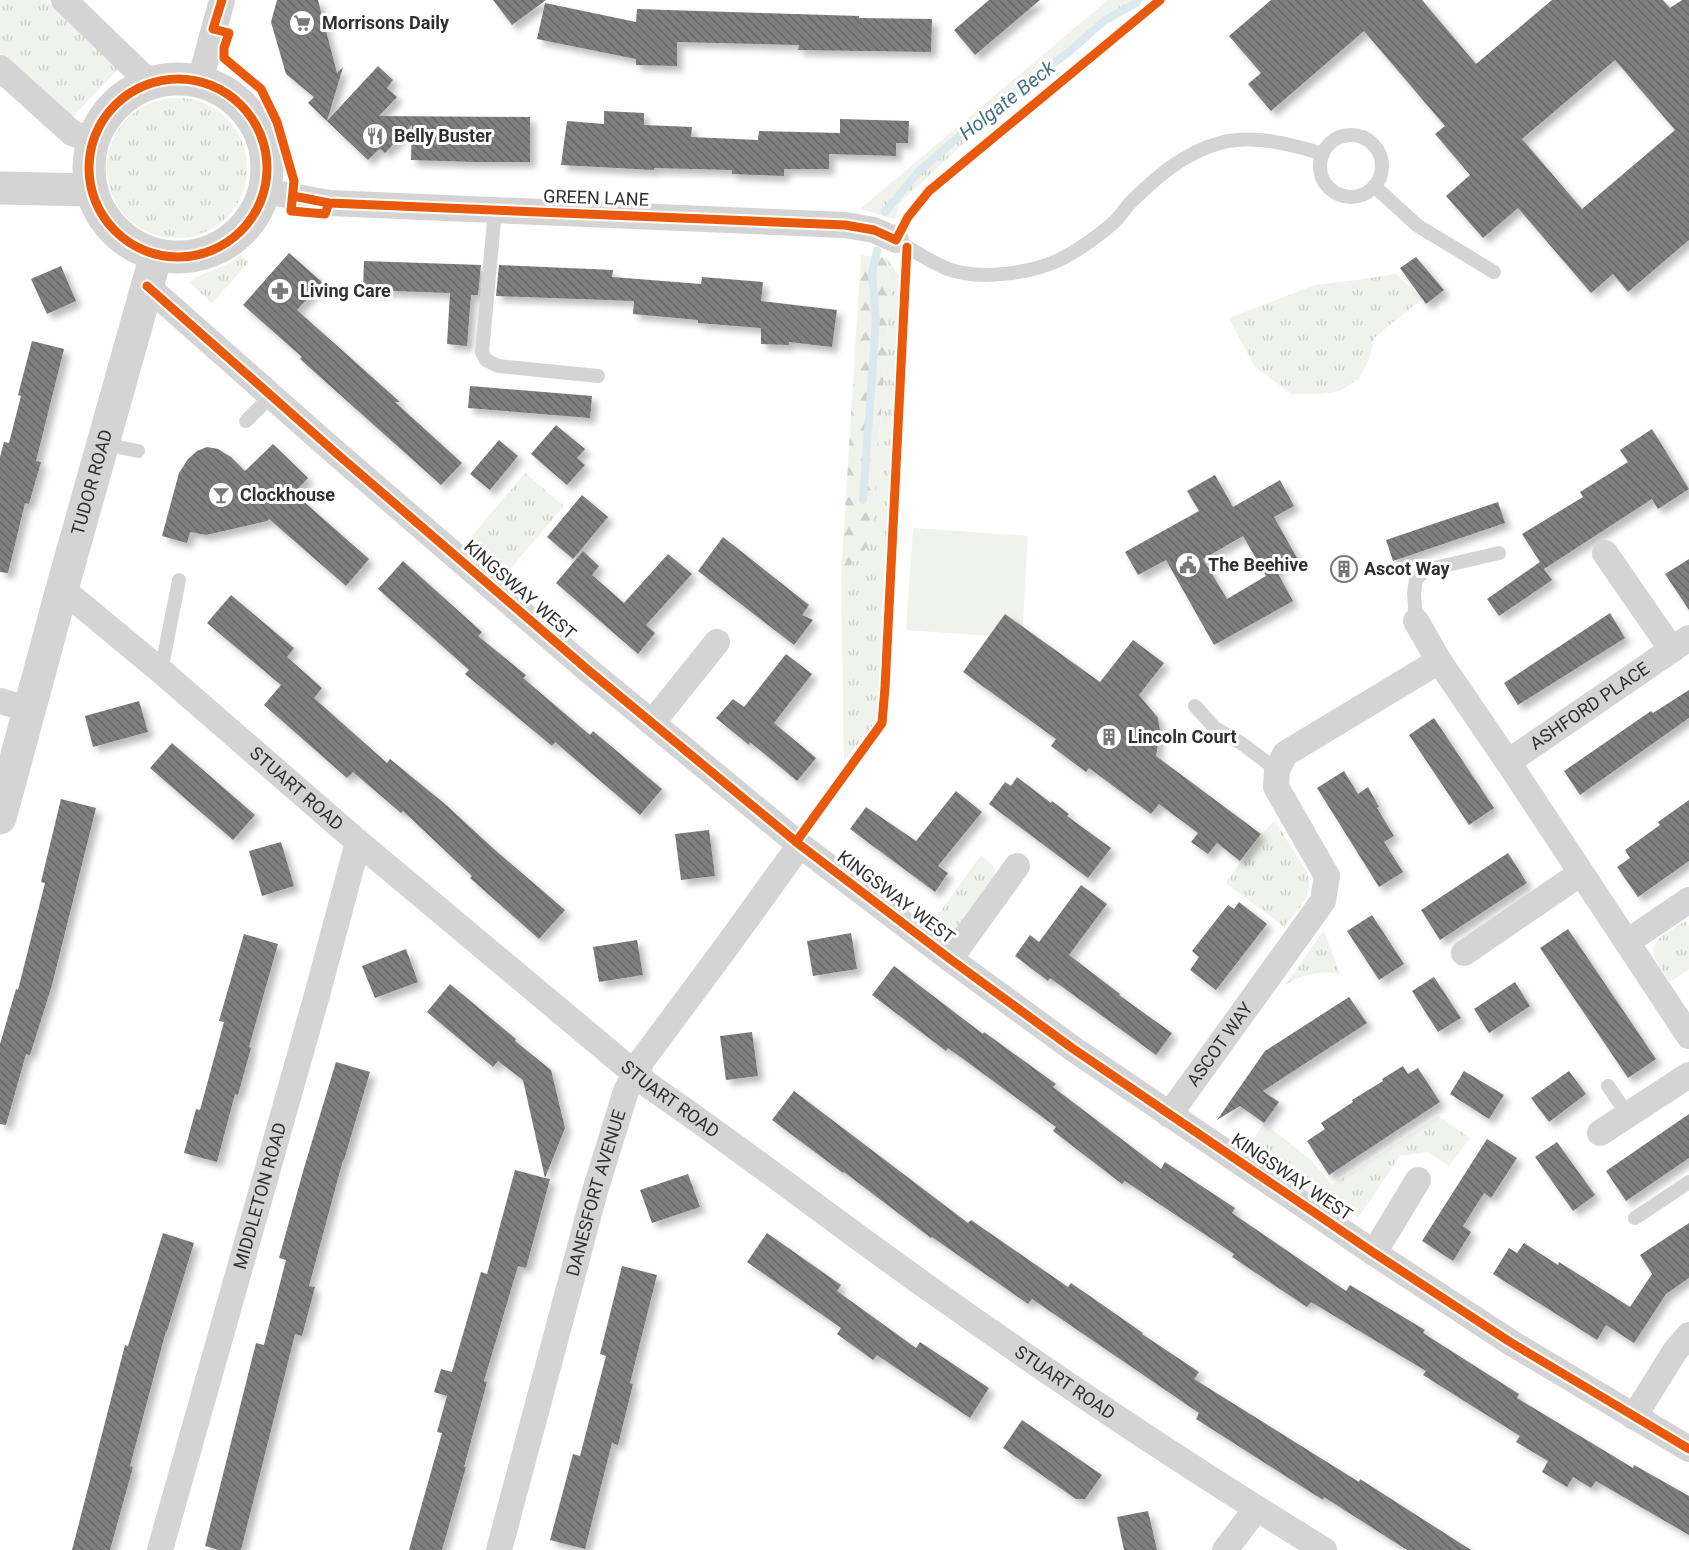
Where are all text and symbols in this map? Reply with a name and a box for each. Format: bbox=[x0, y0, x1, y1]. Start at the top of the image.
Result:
supermarket icon: Morrisons Daily bbox=[287, 8, 317, 38]
place label: Morrisons Daily bbox=[322, 12, 450, 33]
water label: Holgate Beck bbox=[954, 54, 1061, 145]
restaurant icon: Belly Buster bbox=[360, 121, 390, 151]
place label: Belly Buster bbox=[394, 125, 492, 146]
street label: GREEN LANE bbox=[543, 185, 649, 210]
pharmacy icon: Living Care bbox=[265, 276, 295, 306]
place label: Living Care bbox=[300, 280, 391, 301]
street label: TUDOR ROAD bbox=[67, 427, 116, 538]
bar icon: Clockhouse bbox=[206, 480, 236, 510]
place label: Clockhouse bbox=[240, 484, 335, 505]
street label: KINGSWAY WEST bbox=[460, 535, 581, 644]
public building icon: The Beehive bbox=[1173, 550, 1203, 580]
place label: The Beehive bbox=[1208, 554, 1308, 575]
building icon: Ascot Way bbox=[1329, 554, 1359, 584]
place label: Ascot Way bbox=[1364, 558, 1450, 579]
street label: ASHFORD PLACE bbox=[1526, 657, 1653, 754]
building icon: Lincoln Court bbox=[1094, 722, 1124, 752]
place label: Lincoln Court bbox=[1128, 726, 1237, 747]
street label: STUART ROAD bbox=[246, 742, 348, 834]
street label: KINGSWAY WEST bbox=[834, 846, 959, 948]
street label: ASCOT WAY bbox=[1182, 998, 1257, 1090]
street label: STUART ROAD bbox=[617, 1056, 724, 1142]
street label: DANESFORT AVENUE bbox=[562, 1107, 630, 1278]
street label: MIDDLETON ROAD bbox=[229, 1120, 290, 1271]
street label: KINGSWAY WEST bbox=[1228, 1128, 1357, 1225]
street label: STUART ROAD bbox=[1011, 1341, 1119, 1424]

